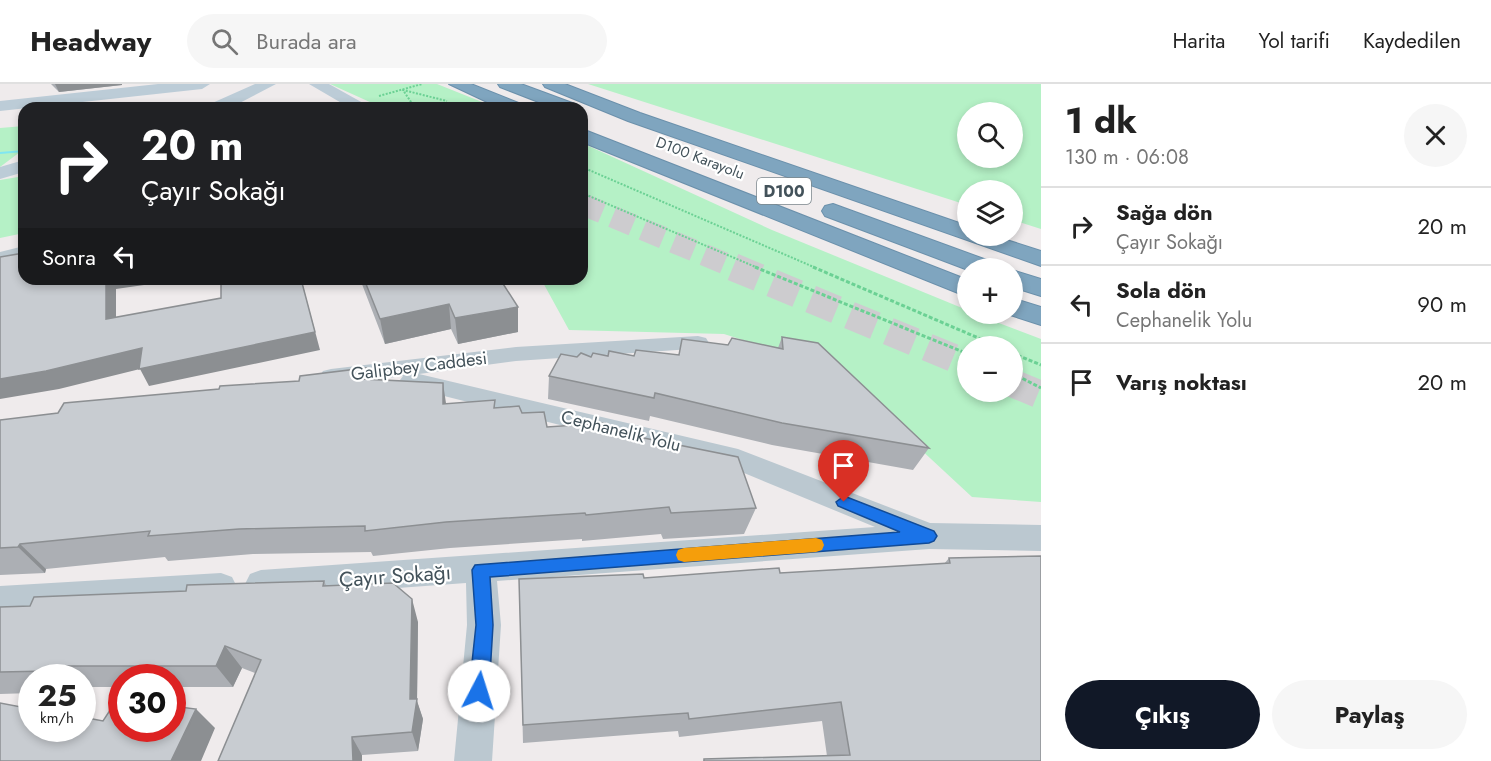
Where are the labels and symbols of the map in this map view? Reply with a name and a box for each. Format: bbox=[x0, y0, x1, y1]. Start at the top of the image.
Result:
street label: D100 Karayolu bbox=[652, 131, 748, 185]
road number: D100 bbox=[757, 178, 811, 204]
street label: Galipbey Caddesi bbox=[349, 345, 489, 387]
street label: Cephanelik Yolu bbox=[558, 404, 684, 458]
pin bbox=[818, 440, 869, 502]
street label: Çayır Sokağı bbox=[338, 557, 452, 595]
position arrow bbox=[447, 659, 511, 723]
speed limit sign: 30 bbox=[108, 664, 186, 742]

